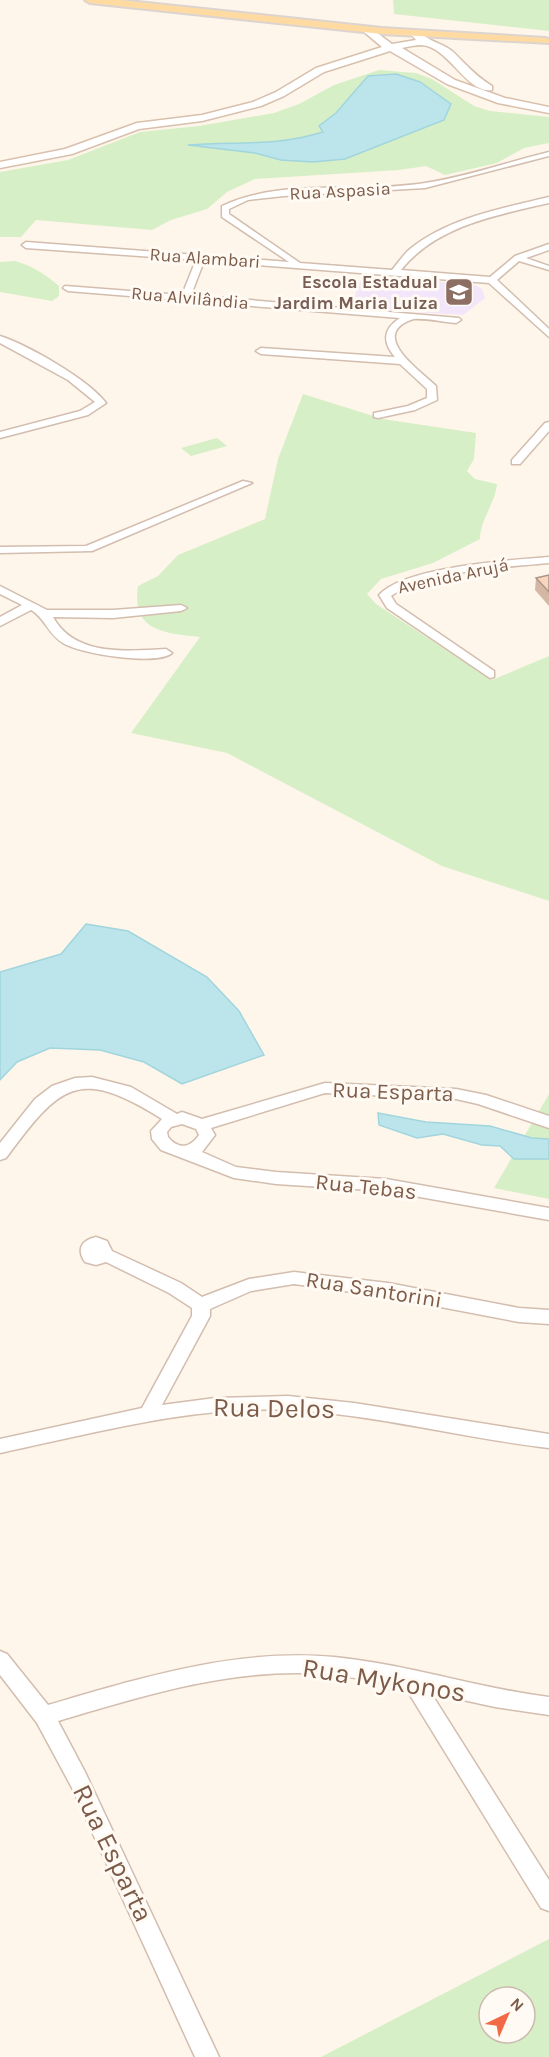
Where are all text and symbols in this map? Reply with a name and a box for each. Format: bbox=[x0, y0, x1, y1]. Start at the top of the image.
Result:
street label: Rua Aspasia bbox=[289, 177, 391, 205]
street label: Rua Alambari bbox=[149, 243, 261, 273]
place label: Escola Estadual Jardim Maria Luiza bbox=[274, 271, 438, 314]
school or university icon: Escola Estadual Jardim Maria Luiza bbox=[443, 276, 475, 308]
street label: Rua Alvilândia bbox=[130, 282, 250, 314]
street label: Avenida Arujá bbox=[396, 554, 510, 598]
street label: Rua Esparta bbox=[332, 1077, 454, 1107]
street label: Rua Tebas bbox=[314, 1169, 418, 1205]
street label: Rua Santorini bbox=[304, 1266, 444, 1314]
street label: Rua Delos bbox=[213, 1391, 335, 1425]
street label: Rua Mykonos bbox=[300, 1651, 468, 1709]
street label: Rua Esparta bbox=[66, 1779, 160, 1927]
north arrow bbox=[477, 1985, 537, 2045]
text: N bbox=[506, 1994, 528, 2015]

